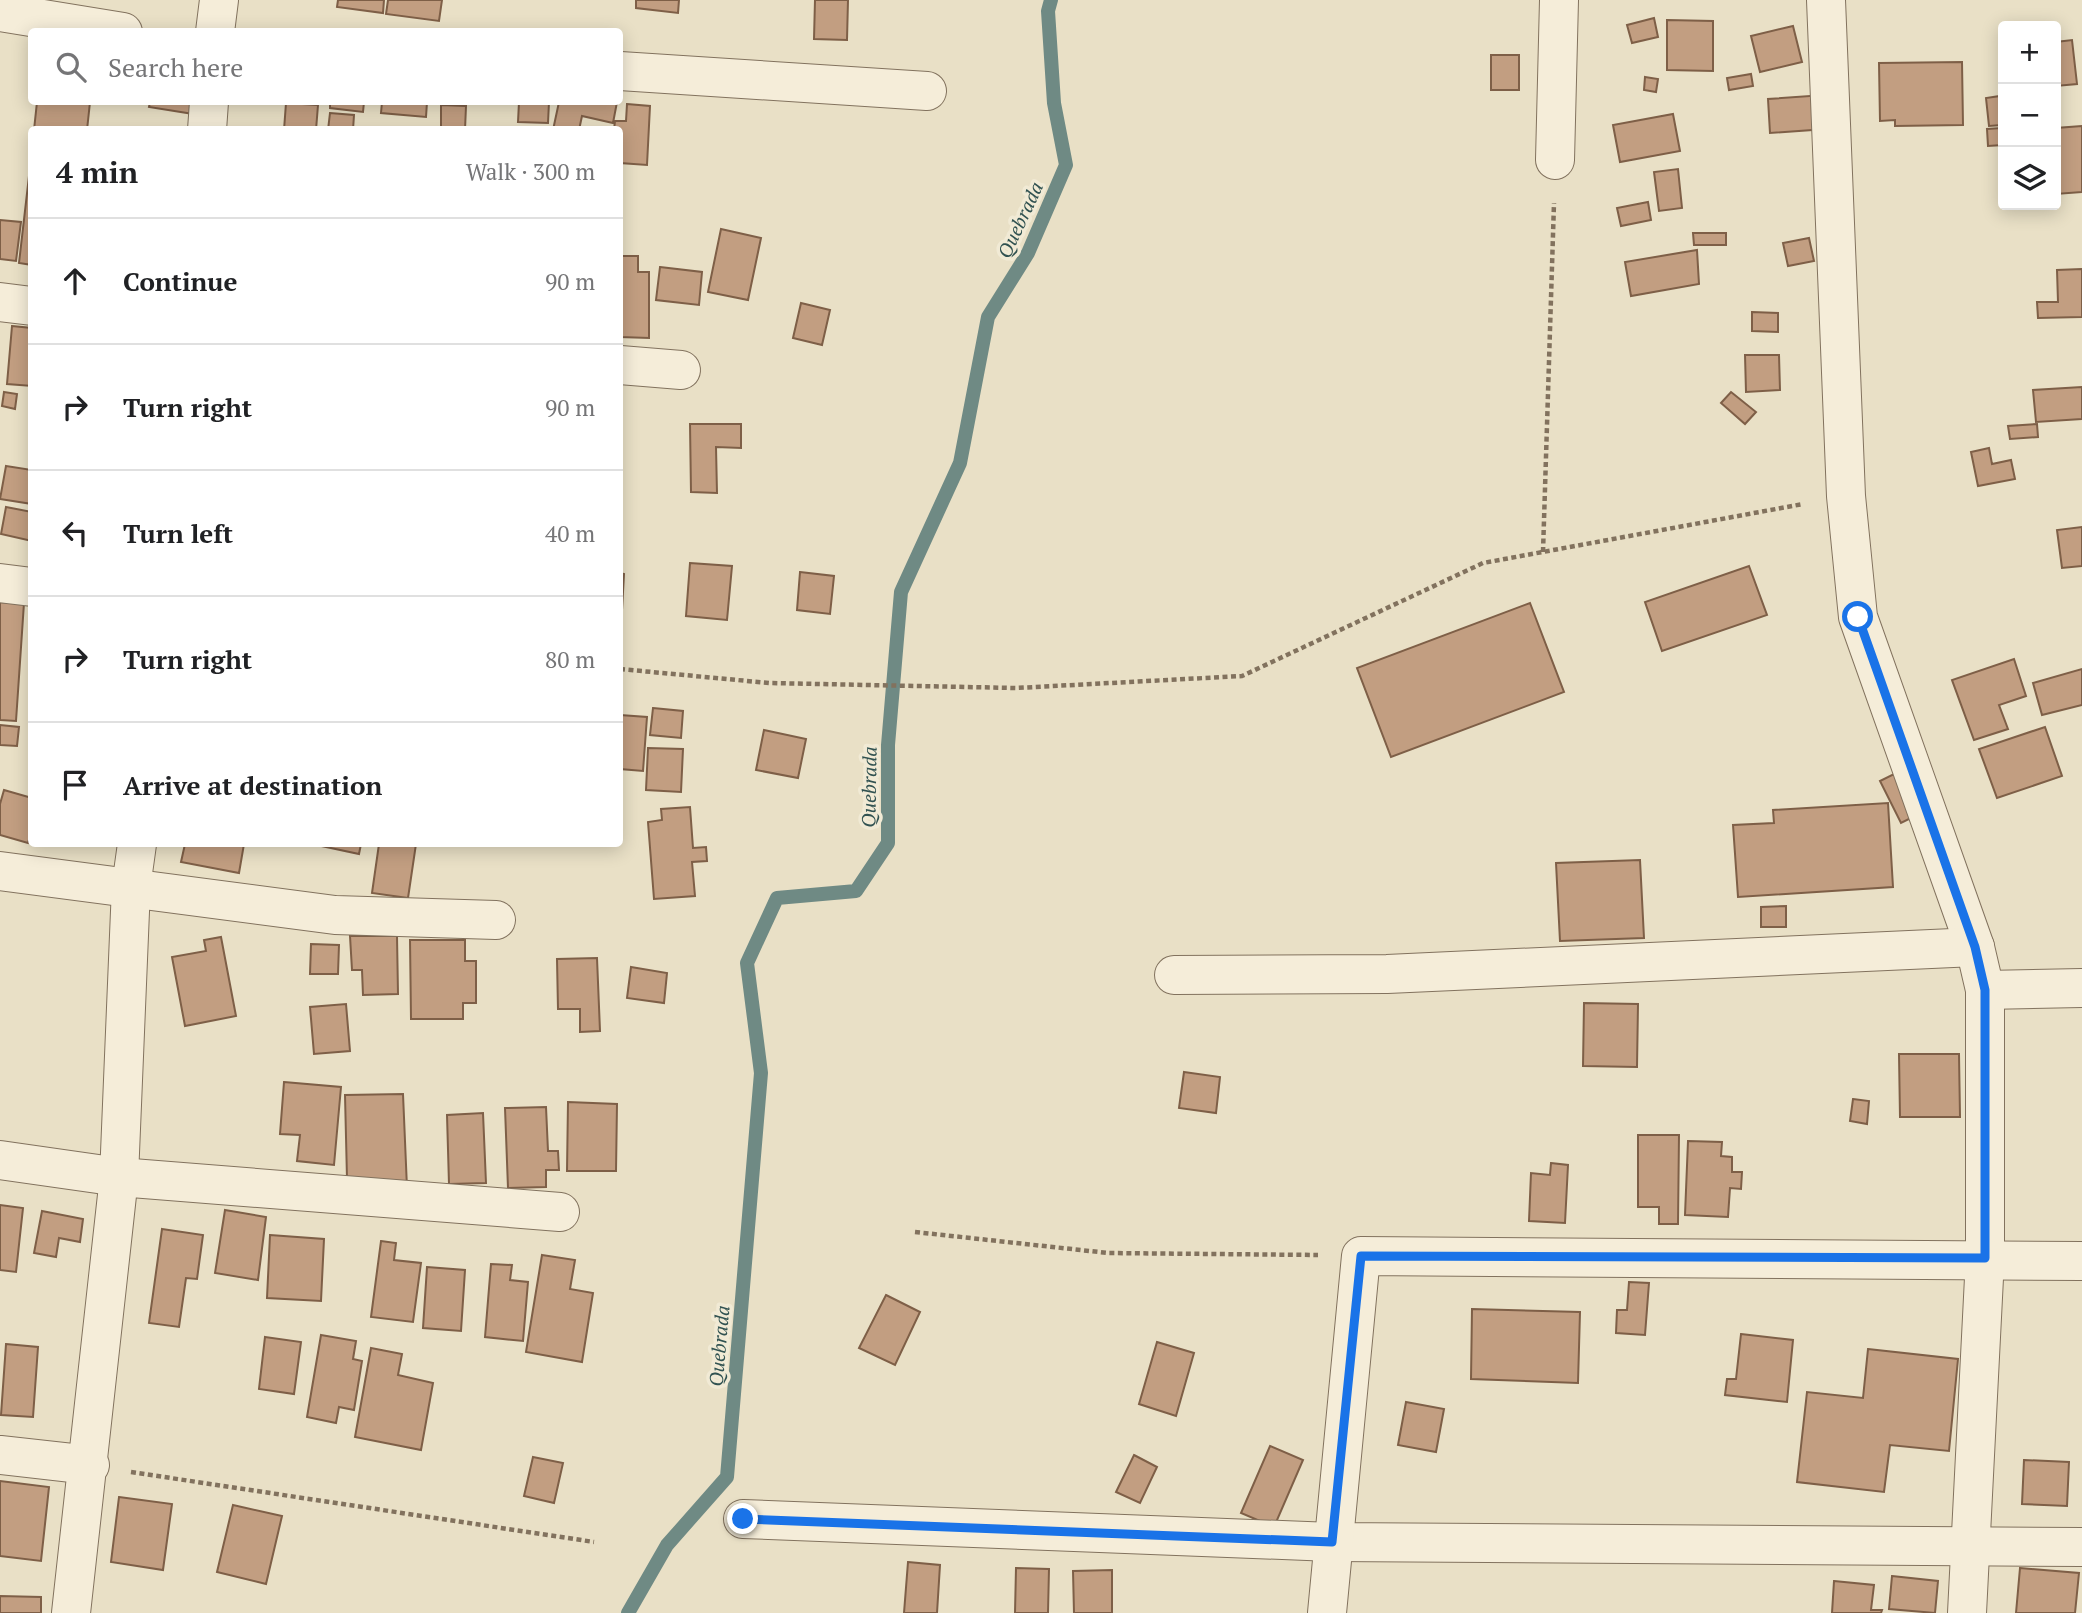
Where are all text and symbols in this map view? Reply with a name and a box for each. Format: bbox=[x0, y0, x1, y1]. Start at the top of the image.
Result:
map controls bbox=[1998, 21, 2061, 210]
button: + bbox=[1998, 21, 2061, 84]
search box bbox=[28, 28, 623, 105]
icon: search bbox=[52, 48, 90, 86]
text: Search here bbox=[108, 50, 243, 84]
button: − bbox=[1998, 84, 2061, 147]
button: layers bbox=[1998, 147, 2061, 210]
text: 4 min bbox=[56, 152, 138, 192]
text: Walk · 300 m bbox=[466, 156, 595, 187]
water label: Quebrada bbox=[991, 178, 1048, 262]
icon: ahead bbox=[56, 262, 94, 300]
text: Continue bbox=[123, 264, 237, 298]
text: 90 m bbox=[545, 266, 595, 297]
icon: right bbox=[56, 388, 94, 426]
text: Turn right bbox=[123, 390, 252, 424]
text: 90 m bbox=[545, 392, 595, 423]
icon: left bbox=[56, 514, 94, 552]
text: Turn left bbox=[123, 516, 233, 550]
text: 40 m bbox=[545, 518, 595, 549]
route start bbox=[1842, 601, 1873, 632]
icon: right bbox=[56, 640, 94, 678]
text: Turn right bbox=[123, 642, 252, 676]
text: 80 m bbox=[545, 644, 595, 675]
water label: Quebrada bbox=[855, 746, 882, 828]
icon: arrive bbox=[56, 766, 94, 804]
text: Arrive at destination bbox=[123, 768, 382, 802]
water label: Quebrada bbox=[703, 1304, 734, 1388]
route end bbox=[727, 1503, 758, 1534]

